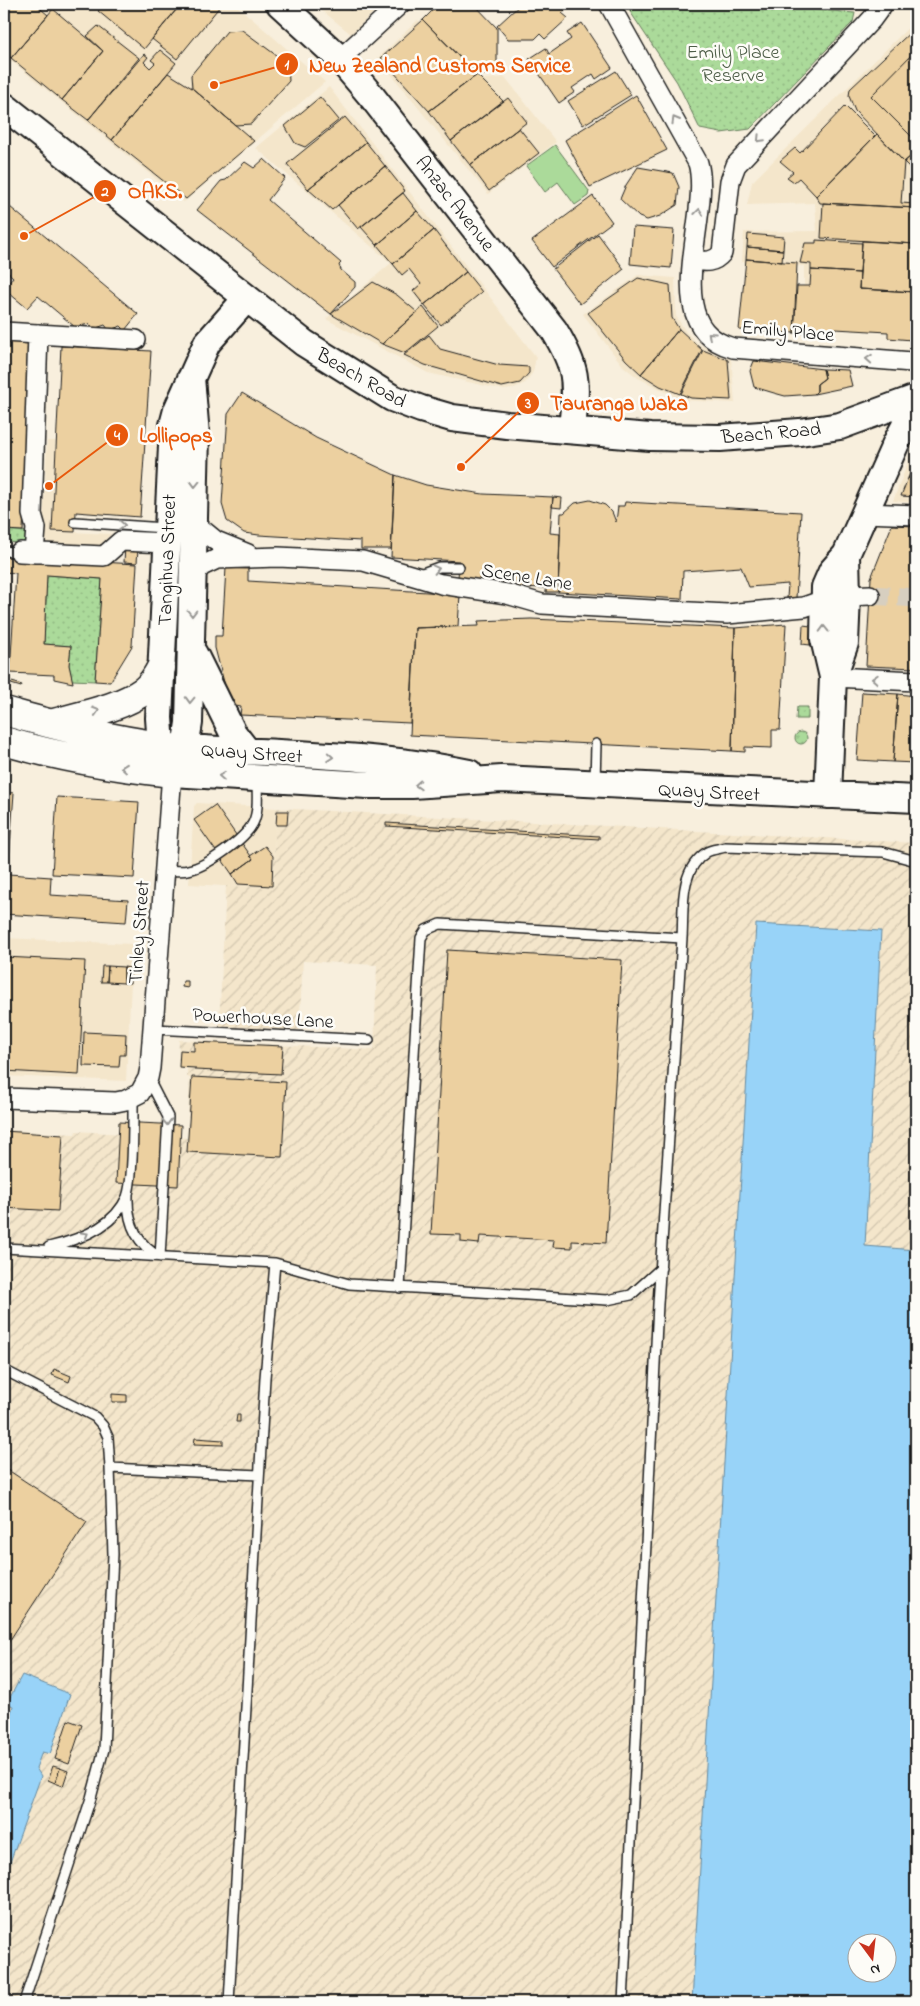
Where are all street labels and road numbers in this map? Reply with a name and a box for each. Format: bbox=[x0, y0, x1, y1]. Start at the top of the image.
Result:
street label: Anzac Avenue bbox=[407, 150, 501, 259]
street label: Emily Place bbox=[740, 314, 835, 351]
street label: Beach Road bbox=[309, 341, 411, 417]
street label: Beach Road bbox=[719, 416, 822, 453]
street label: Tangihua Street bbox=[152, 493, 186, 626]
street label: Scene Lane bbox=[479, 557, 574, 600]
street label: Quay Street bbox=[200, 736, 304, 773]
street label: Quay Street bbox=[657, 776, 761, 811]
street label: Tinley Street bbox=[122, 879, 159, 985]
street label: Powerhouse Lane bbox=[191, 1001, 334, 1038]

